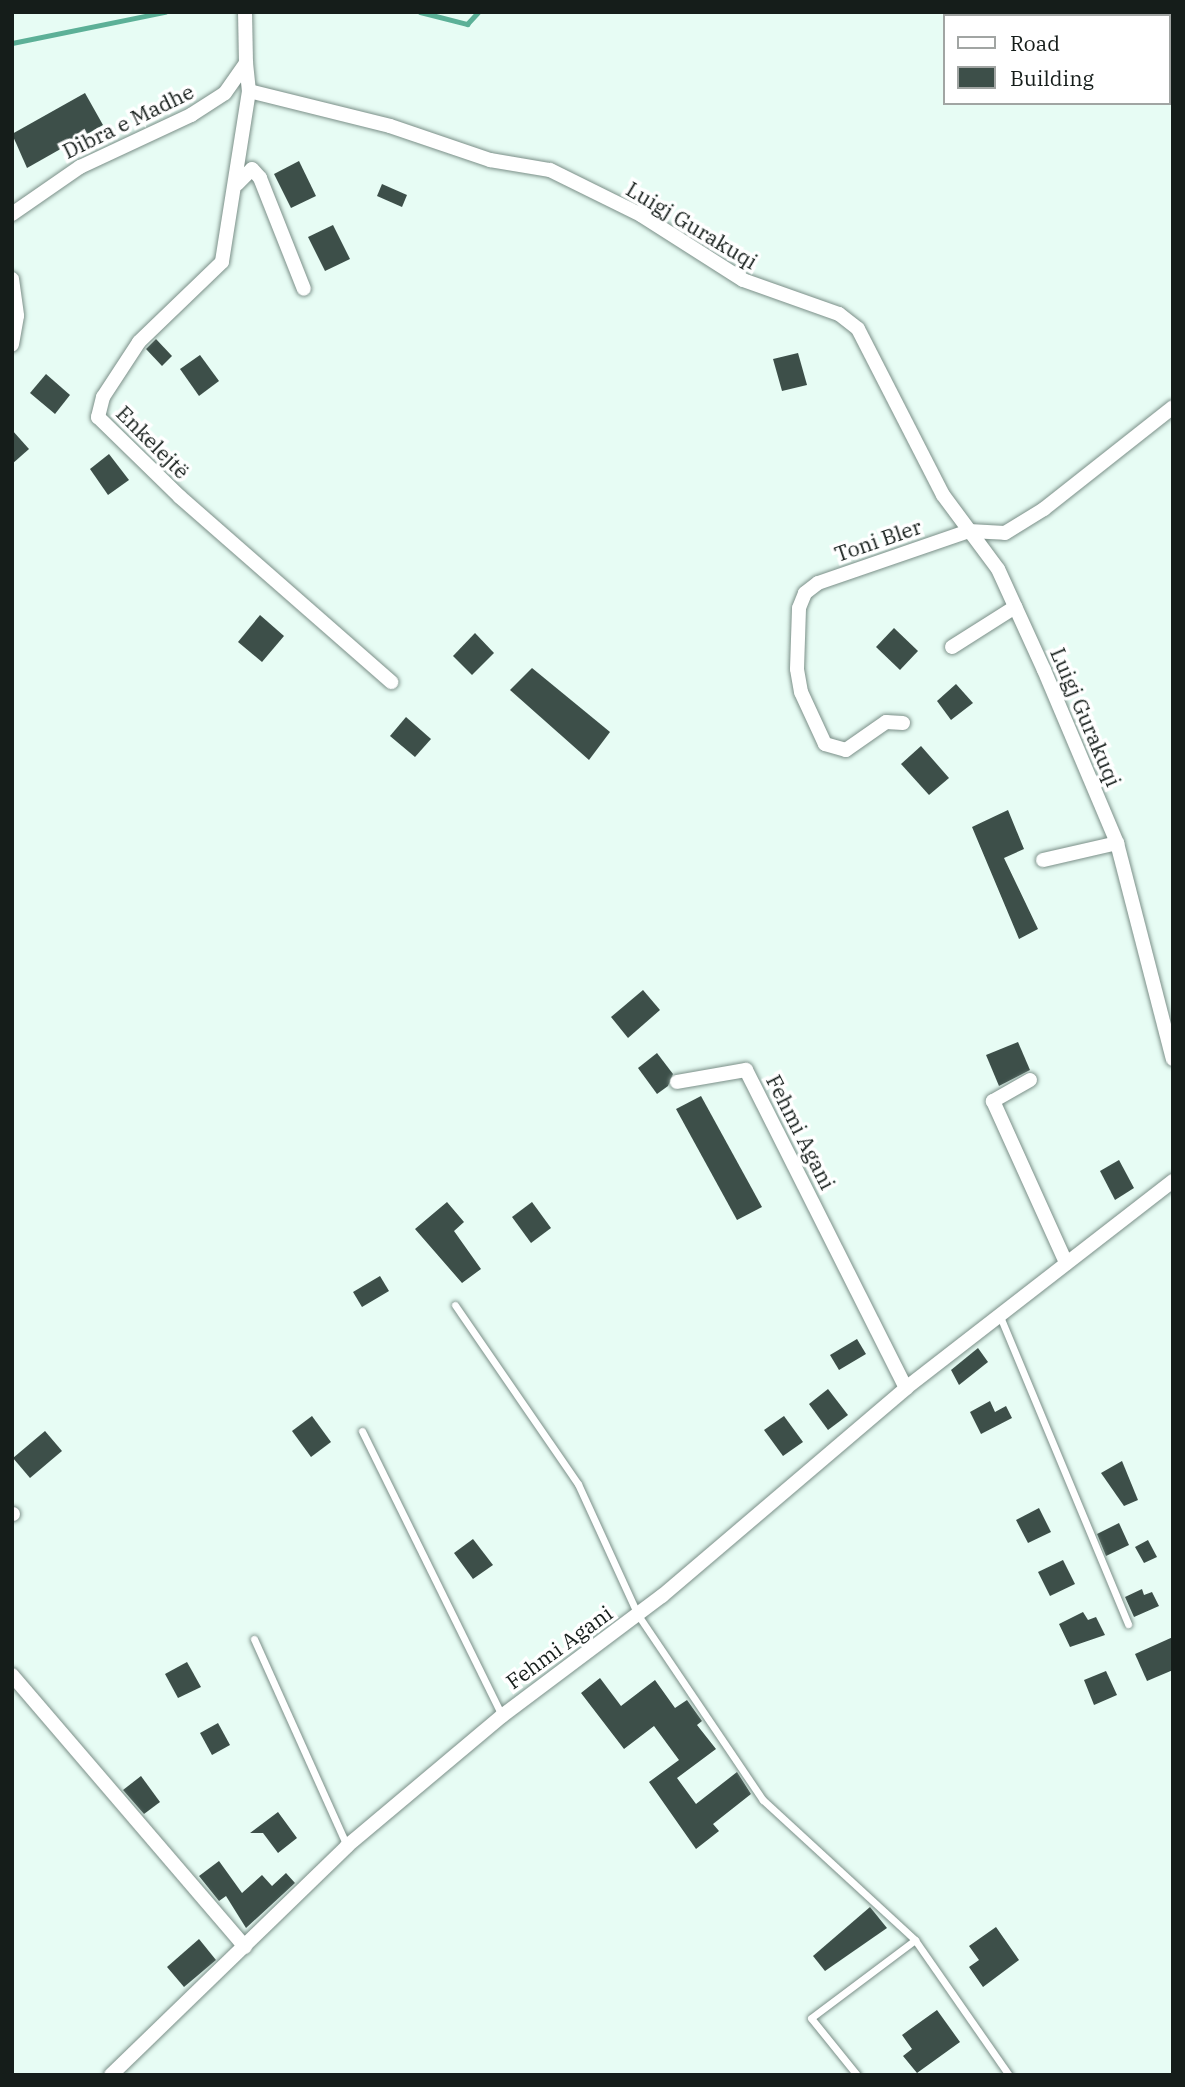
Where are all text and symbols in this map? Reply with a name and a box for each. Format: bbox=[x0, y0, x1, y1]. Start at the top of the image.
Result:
legend bbox=[944, 14, 1171, 105]
text: Road bbox=[1010, 29, 1060, 57]
text: Building bbox=[1010, 64, 1094, 92]
street label: Dibra e Madhe bbox=[58, 78, 198, 164]
street label: Luigj Gurakuqi bbox=[622, 176, 762, 274]
street label: Enkelejtë bbox=[111, 400, 195, 484]
street label: Toni Bler bbox=[831, 513, 925, 567]
street label: Luigj Gurakuqi bbox=[1045, 644, 1127, 790]
street label: Fehmi Agani bbox=[761, 1070, 841, 1194]
street label: Fehmi Agani bbox=[501, 1600, 617, 1694]

